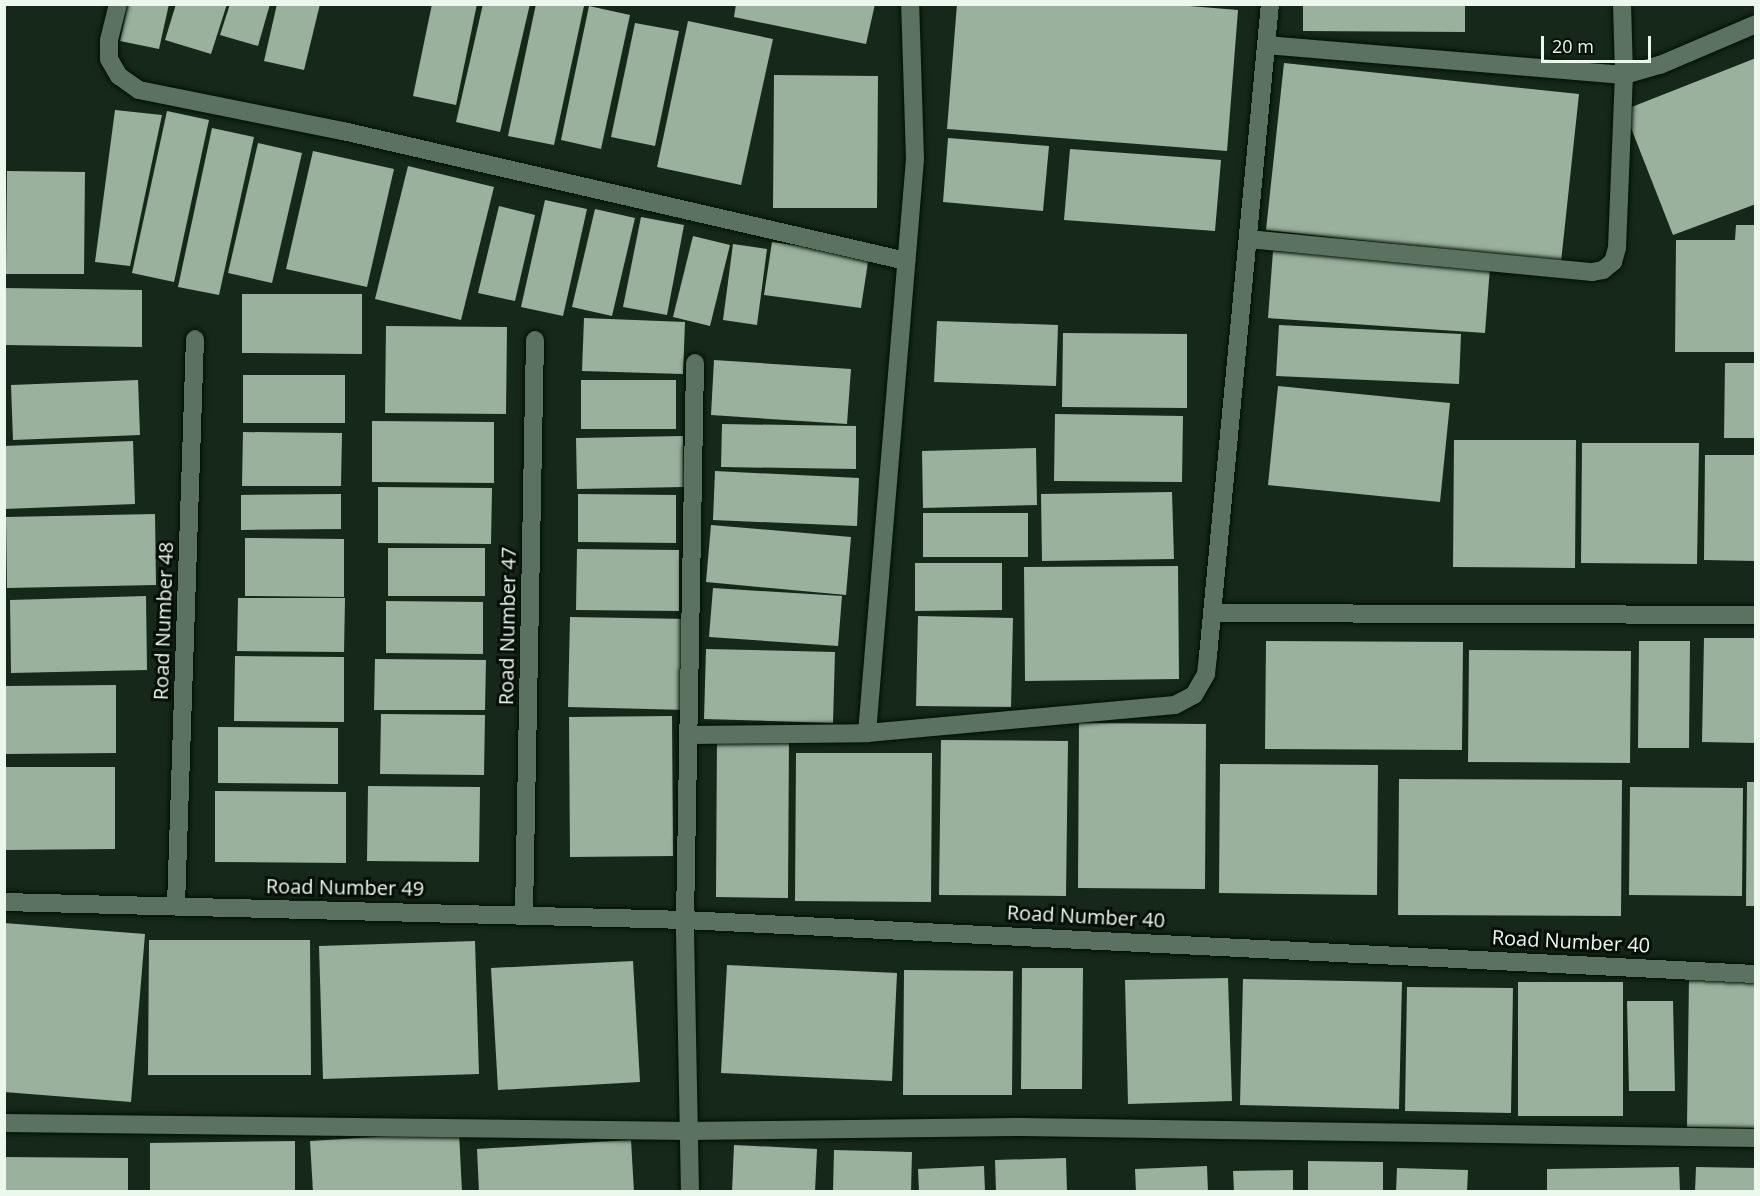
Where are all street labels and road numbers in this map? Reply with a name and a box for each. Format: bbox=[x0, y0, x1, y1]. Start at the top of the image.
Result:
street label: Road Number 48 bbox=[148, 541, 178, 701]
street label: Road Number 47 bbox=[494, 547, 520, 705]
street label: Road Number 49 bbox=[266, 874, 424, 900]
street label: Road Number 40 bbox=[1006, 900, 1166, 932]
street label: Road Number 40 bbox=[1491, 925, 1651, 957]

